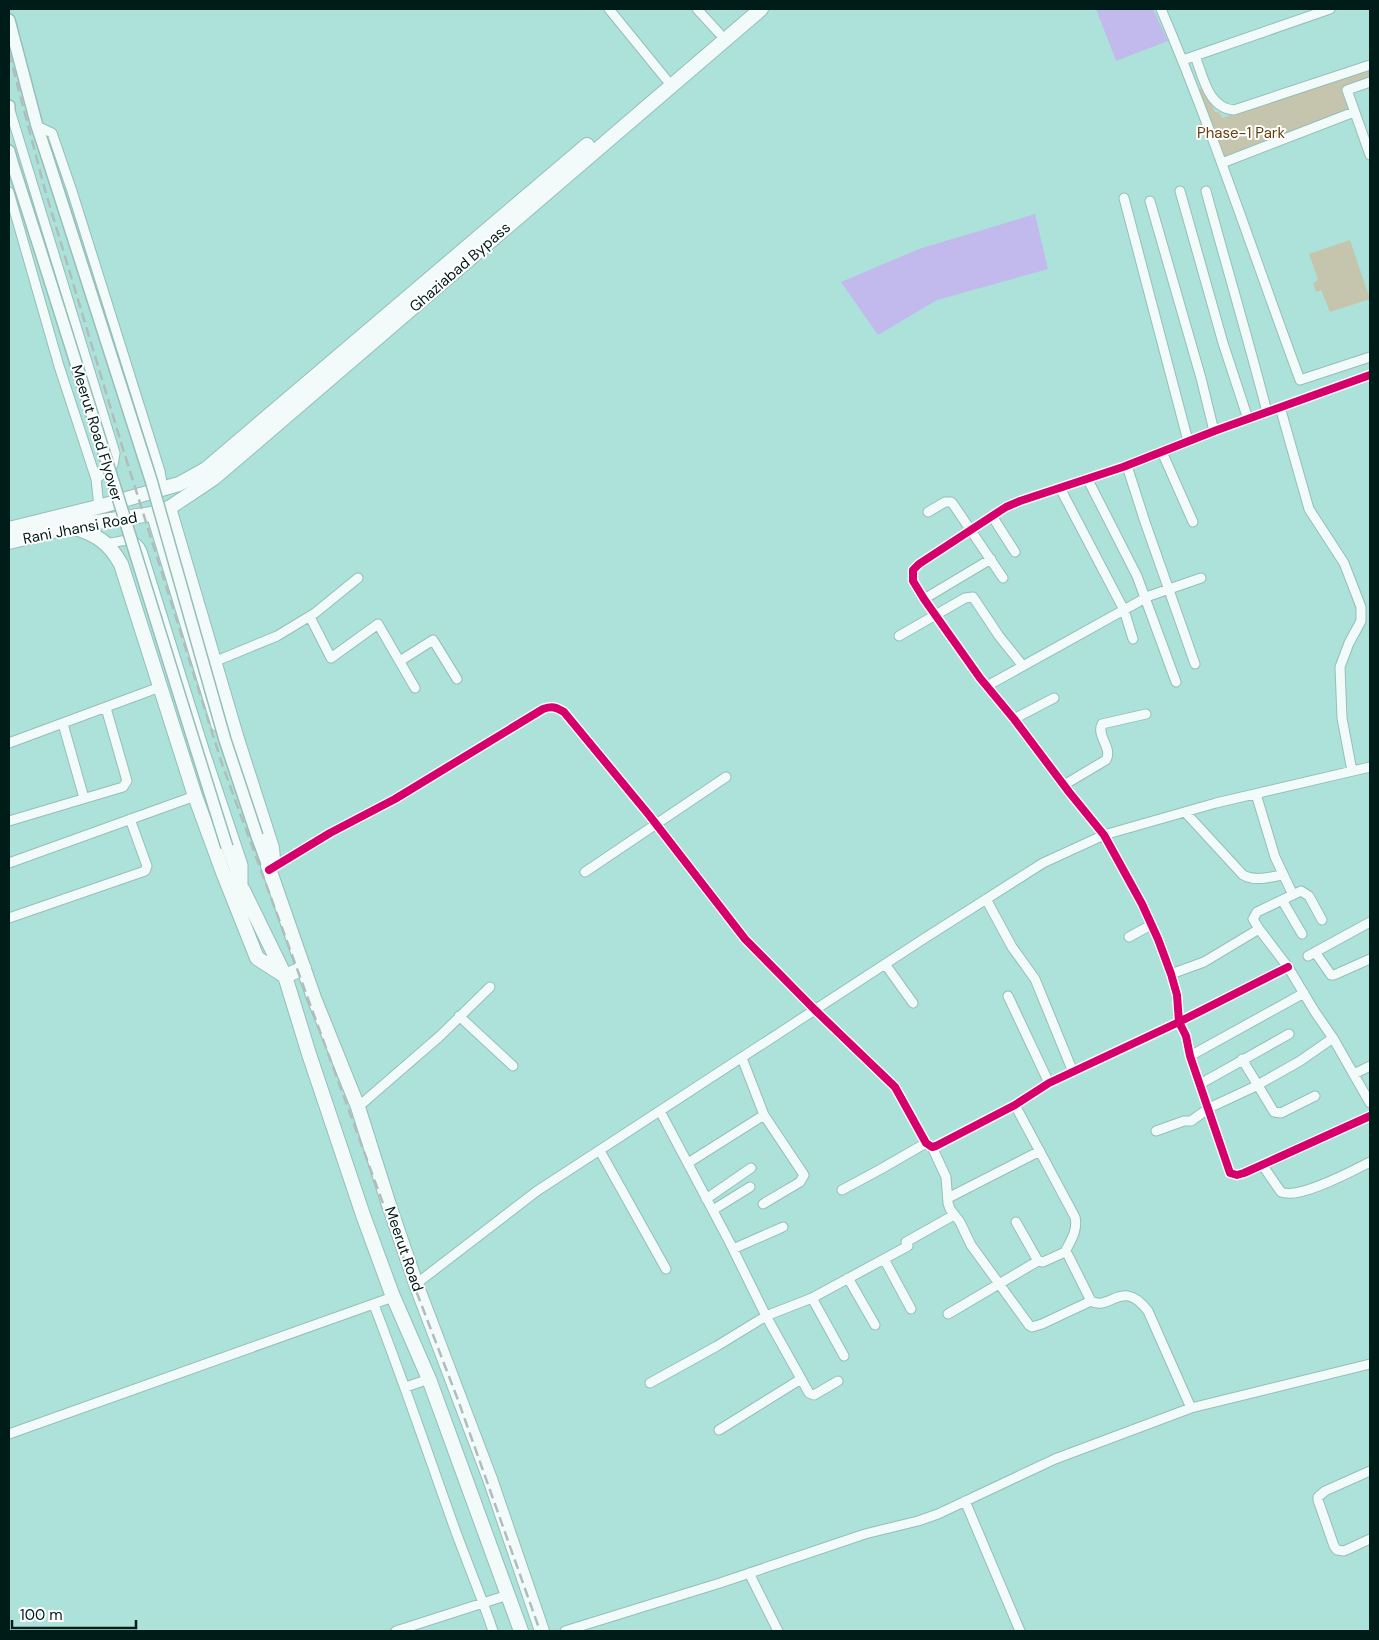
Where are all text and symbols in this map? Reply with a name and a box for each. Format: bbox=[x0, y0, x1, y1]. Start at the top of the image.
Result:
park label: Phase-1 Park bbox=[1197, 123, 1285, 143]
street label: Ghaziabad Bypass bbox=[405, 218, 515, 316]
street label: Meerut Road Flyover bbox=[67, 362, 127, 504]
street label: Rani Jhansi Road bbox=[21, 507, 139, 549]
street label: Meerut Road bbox=[380, 1204, 428, 1294]
scale bar bbox=[12, 1598, 136, 1630]
text: 100 m bbox=[20, 1605, 63, 1625]

